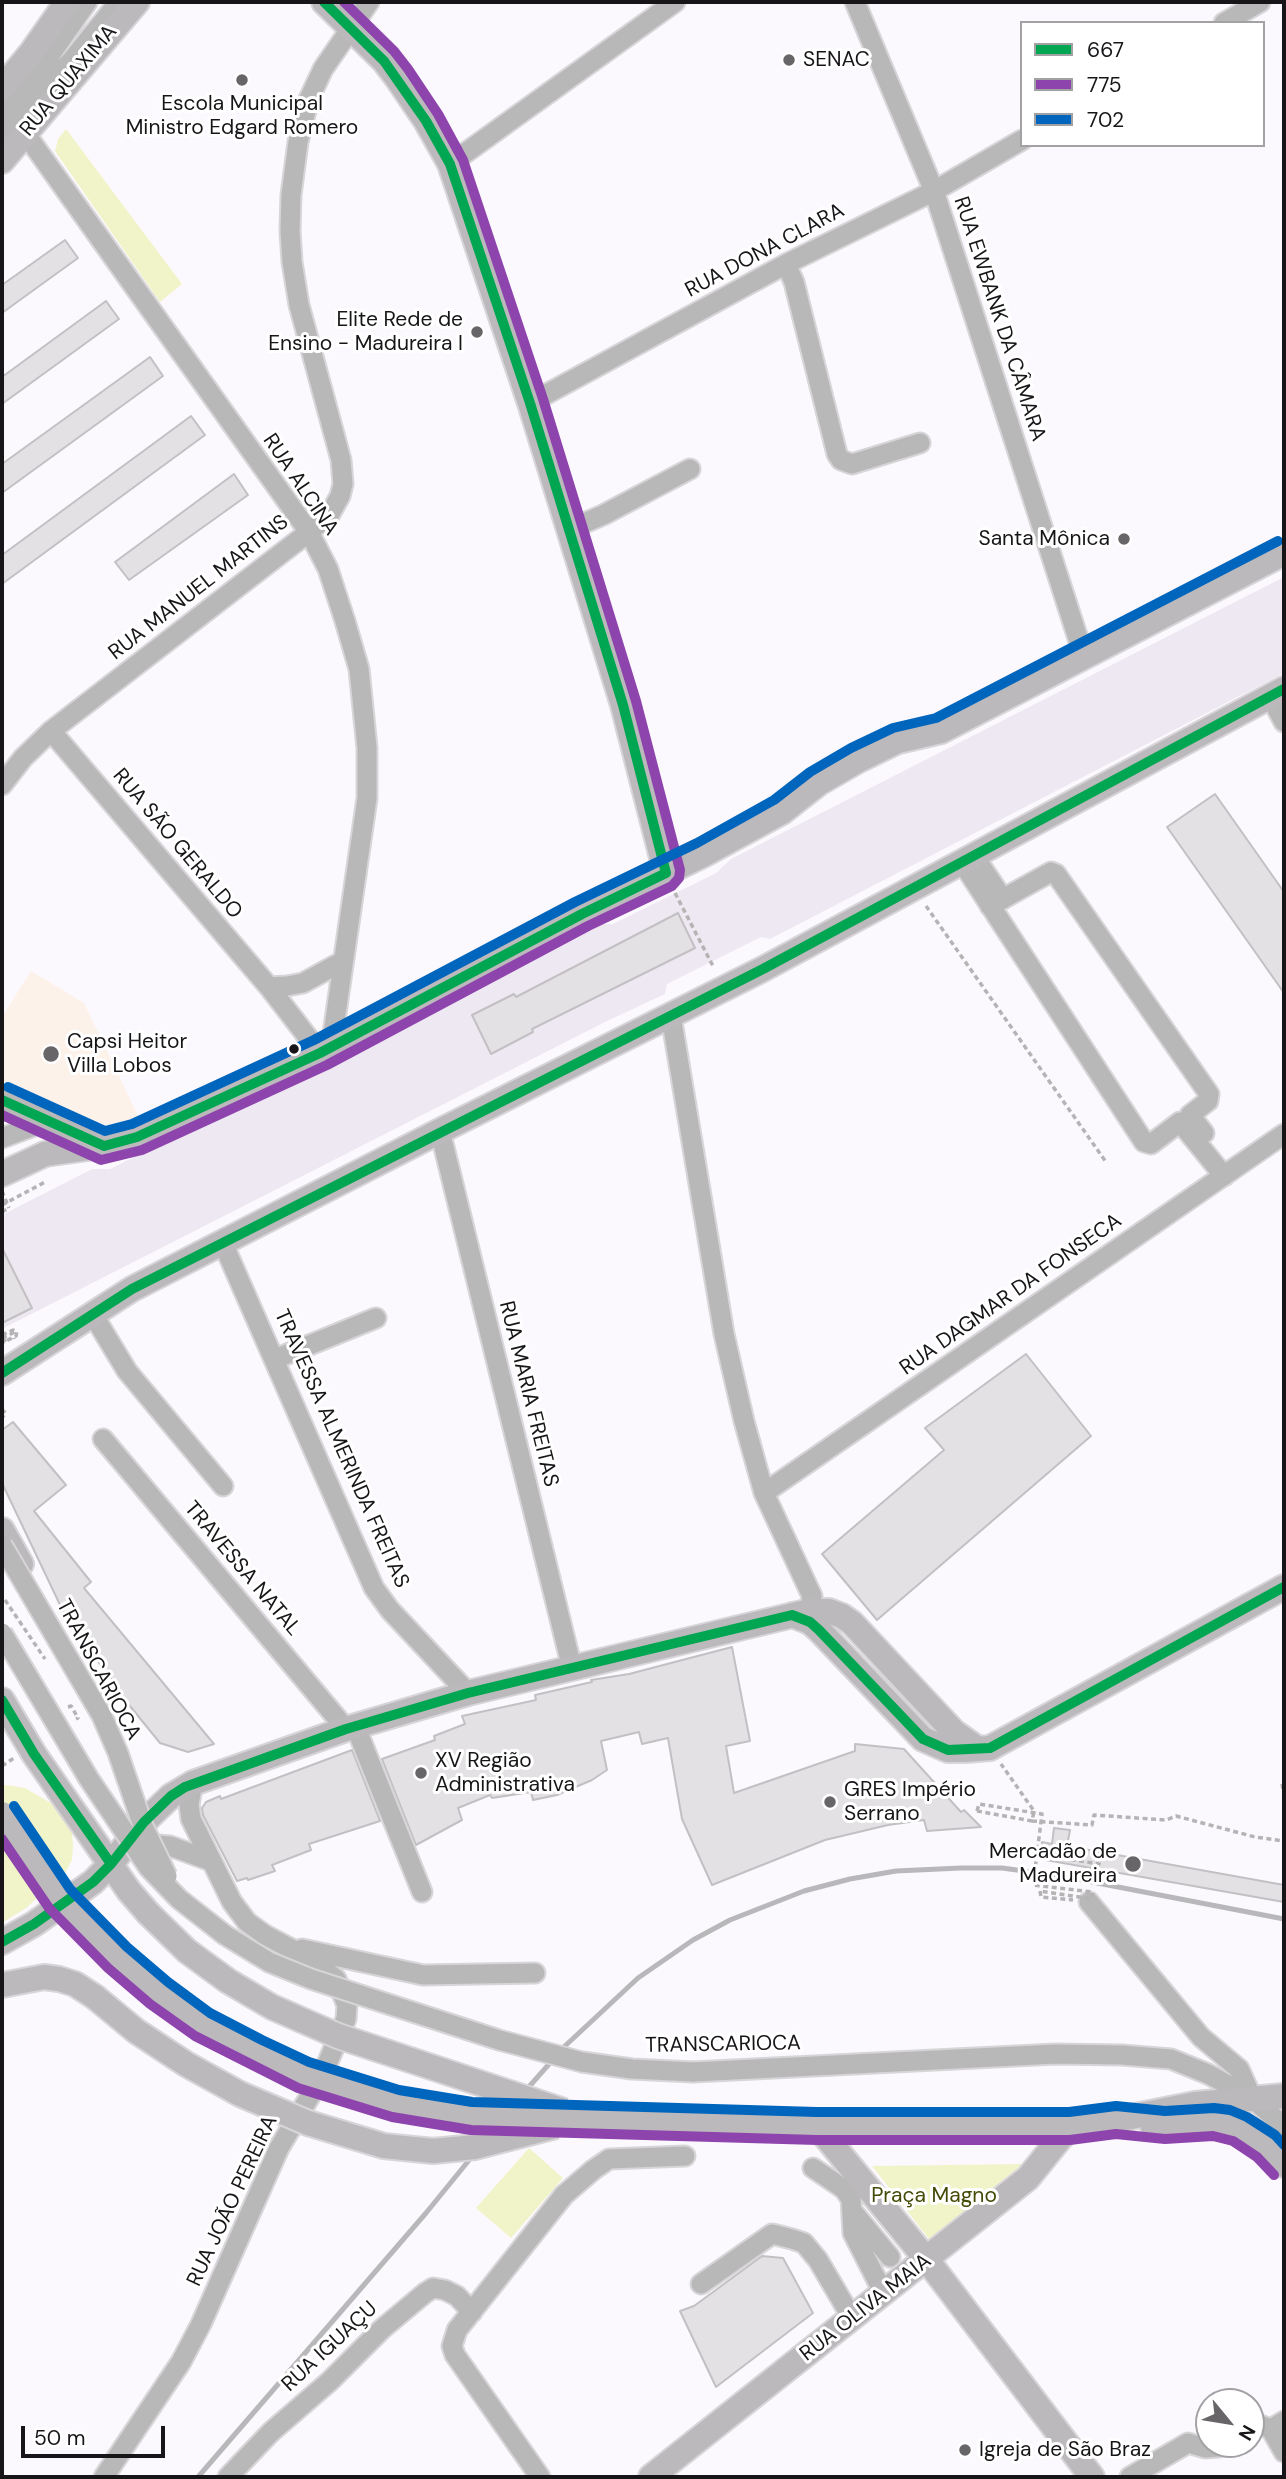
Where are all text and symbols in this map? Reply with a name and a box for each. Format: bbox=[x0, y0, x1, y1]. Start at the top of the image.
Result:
street label: RUA QUAXIMA bbox=[15, 20, 123, 142]
legend bbox=[1020, 21, 1265, 147]
text: 667 bbox=[1087, 36, 1124, 64]
place label: SENAC bbox=[803, 47, 870, 73]
marker: SENAC bbox=[781, 52, 797, 68]
text: 775 bbox=[1087, 71, 1122, 99]
marker: Escola Municipal Ministro Edgard Romero bbox=[234, 72, 250, 88]
place label: Escola Municipal Ministro Edgard Romero bbox=[126, 91, 358, 141]
text: 702 bbox=[1087, 106, 1124, 134]
street label: RUA EWBANK DA CÂMARA bbox=[948, 194, 1050, 444]
street label: RUA DONA CLARA bbox=[681, 198, 849, 304]
place label: Elite Rede de Ensino - Madureira I bbox=[268, 307, 463, 357]
marker: Elite Rede de Ensino - Madureira I bbox=[469, 324, 485, 340]
street label: RUA ALCINA bbox=[257, 429, 343, 541]
street label: RUA MANUEL MARTINS bbox=[104, 510, 294, 666]
place label: Santa Mônica bbox=[978, 526, 1110, 552]
marker: Santa Mônica bbox=[1116, 531, 1132, 547]
street label: RUA SÃO GERALDO bbox=[107, 764, 247, 924]
place label: Capsi Heitor Villa Lobos bbox=[67, 1029, 187, 1079]
unlabelled marker bbox=[287, 1042, 301, 1056]
marker: Capsi Heitor Villa Lobos bbox=[41, 1044, 61, 1064]
street label: RUA DAGMAR DA FONSECA bbox=[895, 1209, 1127, 1381]
street label: RUA MARIA FREITAS bbox=[493, 1299, 563, 1489]
street label: TRAVESSA ALMERINDA FREITAS bbox=[268, 1306, 414, 1592]
street label: TRAVESSA NATAL bbox=[178, 1497, 306, 1641]
street label: TRANSCARIOCA bbox=[50, 1595, 146, 1745]
place label: XV Região Administrativa bbox=[435, 1748, 575, 1798]
marker: XV Região Administrativa bbox=[413, 1765, 429, 1781]
place label: GRES Império Serrano bbox=[844, 1777, 976, 1827]
marker: GRES Império Serrano bbox=[822, 1794, 838, 1810]
place label: Mercadão de Madureira bbox=[989, 1839, 1117, 1889]
marker: Mercadão de Madureira bbox=[1123, 1854, 1143, 1874]
street label: TRANSCARIOCA bbox=[645, 2031, 801, 2059]
street label: RUA JOÃO PEREIRA bbox=[182, 2112, 284, 2290]
park label: Praça Magno bbox=[871, 2183, 997, 2209]
street label: RUA OLIVA MAIA bbox=[795, 2249, 937, 2367]
street label: RUA IGUAÇU bbox=[277, 2297, 383, 2397]
north arrow bbox=[1195, 2388, 1265, 2458]
scale bar bbox=[24, 2412, 168, 2456]
text: N bbox=[1233, 2420, 1261, 2445]
text: 50 m bbox=[34, 2424, 85, 2452]
place label: Igreja de São Braz bbox=[979, 2437, 1151, 2463]
marker: Igreja de São Braz bbox=[957, 2442, 973, 2458]

